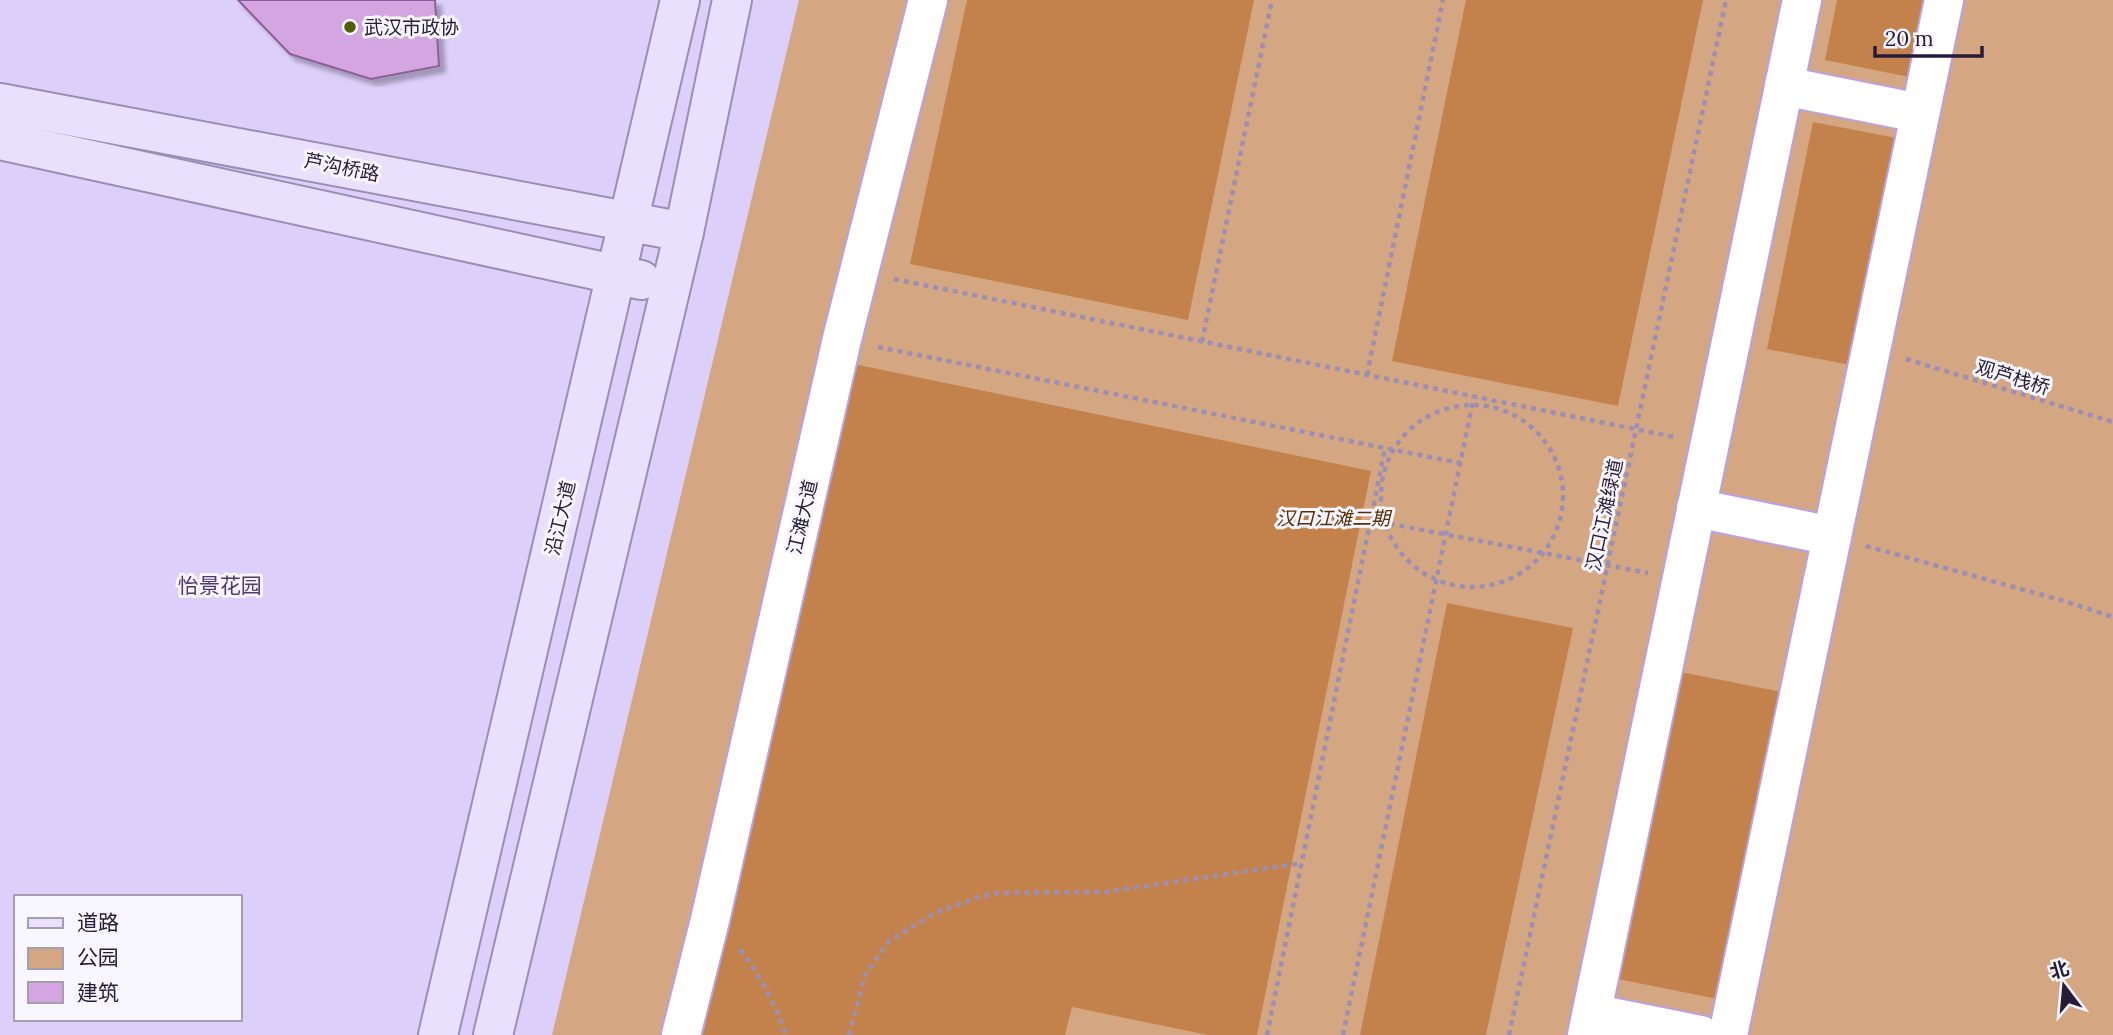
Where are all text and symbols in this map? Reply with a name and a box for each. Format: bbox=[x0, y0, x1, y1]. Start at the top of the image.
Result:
scale bar bbox=[1875, 14, 1982, 58]
place label: 武汉市政协 bbox=[364, 15, 459, 39]
marker: 武汉市政协 bbox=[342, 19, 358, 35]
text: 20 m bbox=[1885, 25, 1934, 52]
street label: 芦沟桥路 bbox=[302, 148, 382, 186]
street label: 观芦栈桥 bbox=[1973, 354, 2053, 400]
street label: 汉口江滩绿道 bbox=[1580, 457, 1628, 573]
street label: 江滩大道 bbox=[782, 477, 822, 557]
street label: 沿江大道 bbox=[540, 478, 580, 558]
park label: 汉口江滩二期 bbox=[1276, 506, 1393, 530]
district label: 怡景花园 bbox=[178, 572, 262, 599]
legend bbox=[14, 895, 242, 1021]
text: 道路 bbox=[77, 909, 119, 936]
text: 公园 bbox=[77, 944, 119, 971]
north arrow bbox=[2029, 951, 2099, 1021]
text: 北 bbox=[2047, 956, 2072, 984]
text: 建筑 bbox=[77, 979, 119, 1006]

